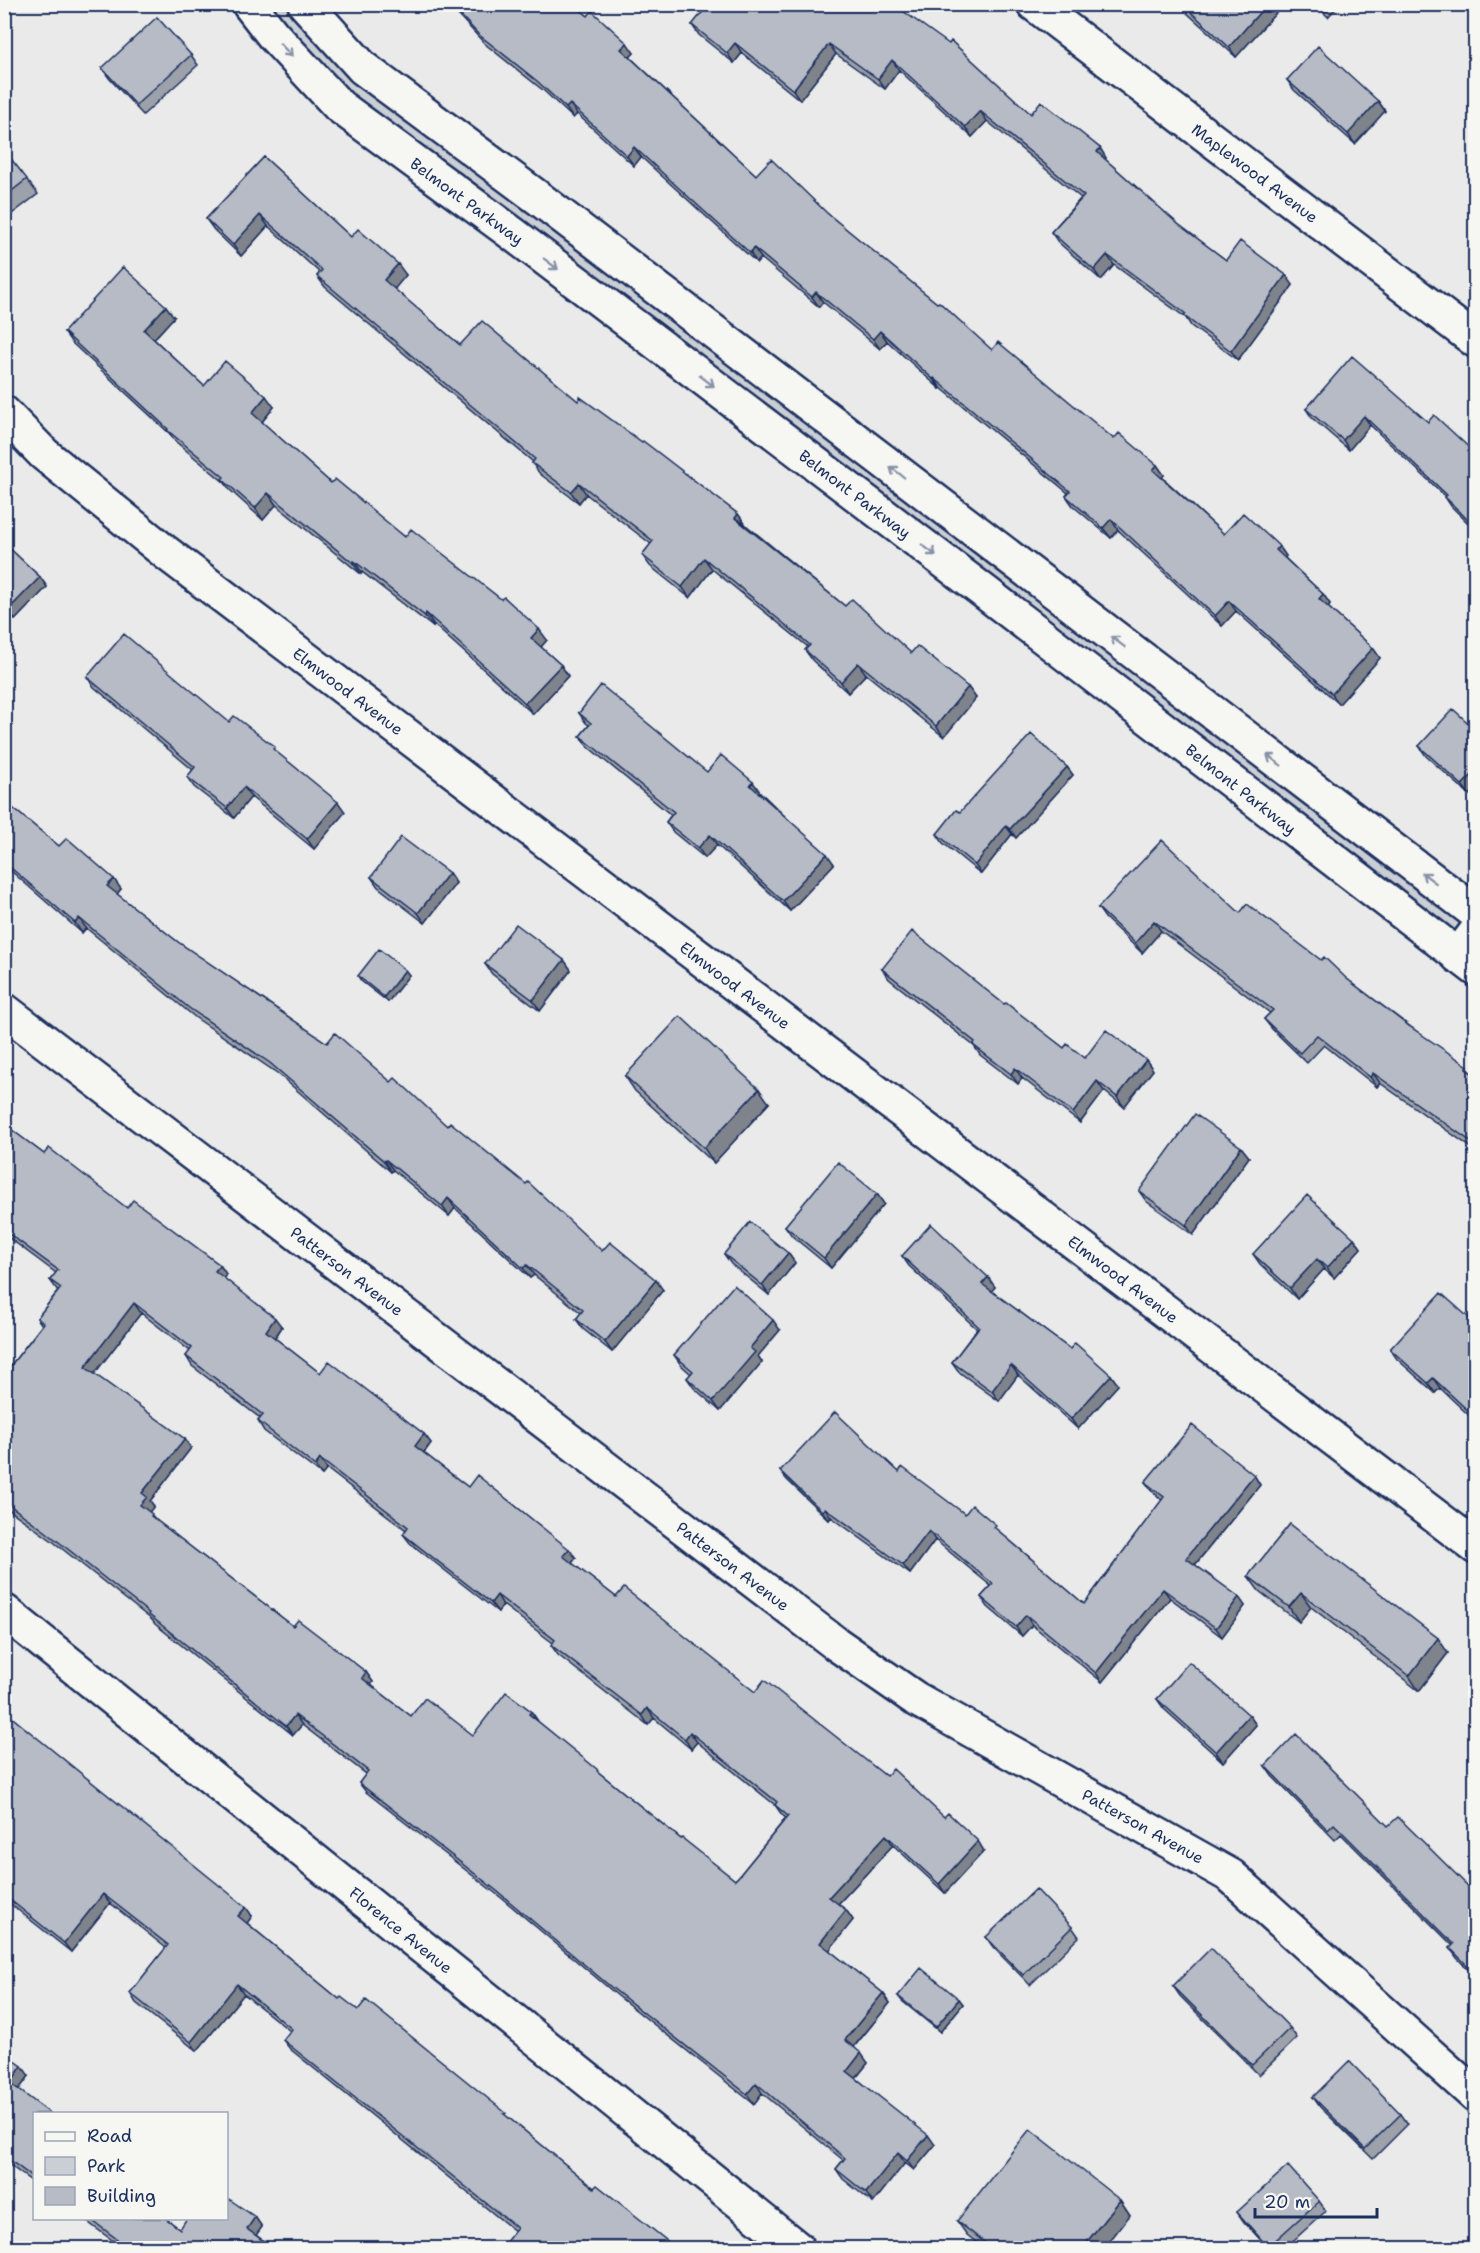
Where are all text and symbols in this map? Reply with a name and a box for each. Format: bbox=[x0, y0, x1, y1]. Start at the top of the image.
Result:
one-way arrow bbox=[279, 42, 293, 57]
street label: Maplewood Avenue bbox=[1187, 119, 1322, 228]
street label: Belmont Parkway bbox=[406, 153, 528, 250]
one-way arrow bbox=[543, 257, 559, 270]
one-way arrow bbox=[699, 375, 715, 388]
street label: Belmont Parkway bbox=[794, 445, 915, 543]
one-way arrow bbox=[889, 466, 905, 479]
one-way arrow bbox=[921, 543, 937, 556]
one-way arrow bbox=[1111, 635, 1127, 648]
street label: Elmwood Avenue bbox=[288, 643, 407, 740]
street label: Belmont Parkway bbox=[1181, 739, 1300, 839]
one-way arrow bbox=[1266, 753, 1282, 766]
one-way arrow bbox=[1421, 871, 1437, 884]
street label: Elmwood Avenue bbox=[675, 937, 794, 1034]
street label: Patterson Avenue bbox=[286, 1222, 407, 1321]
street label: Elmwood Avenue bbox=[1063, 1231, 1182, 1328]
street label: Patterson Avenue bbox=[672, 1517, 793, 1616]
street label: Patterson Avenue bbox=[1078, 1784, 1207, 1869]
street label: Florence Avenue bbox=[345, 1882, 457, 1978]
legend bbox=[33, 2112, 228, 2220]
text: Road bbox=[87, 2124, 132, 2148]
text: Park bbox=[87, 2154, 126, 2178]
scale bar bbox=[1255, 2181, 1376, 2219]
text: Building bbox=[87, 2184, 156, 2208]
text: 20 m bbox=[1264, 2190, 1310, 2214]

